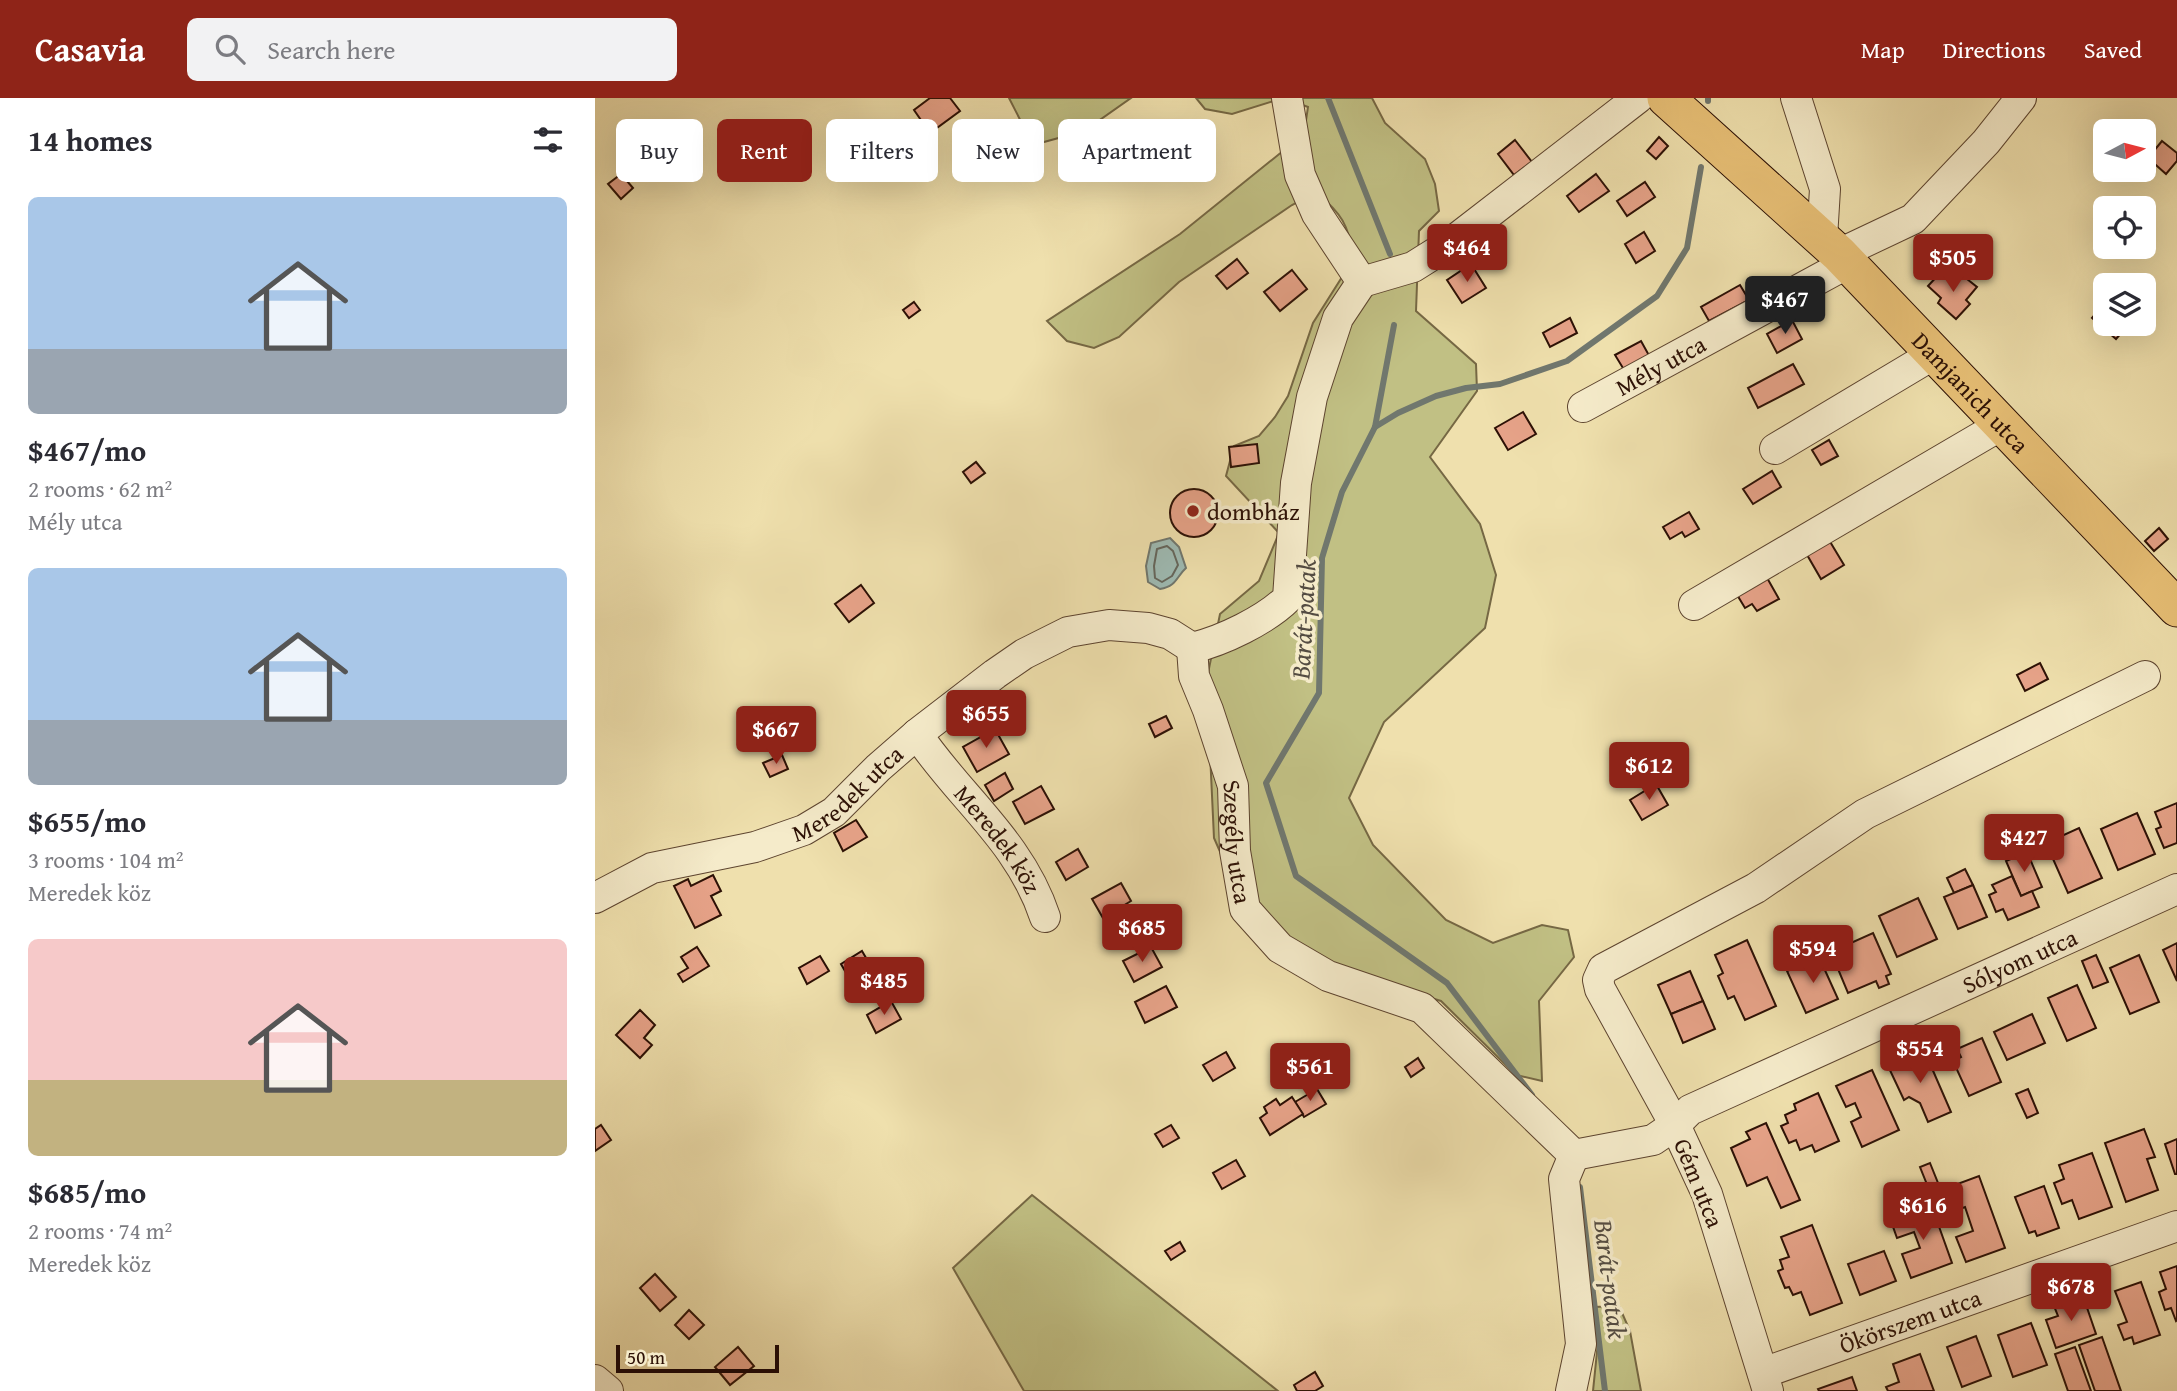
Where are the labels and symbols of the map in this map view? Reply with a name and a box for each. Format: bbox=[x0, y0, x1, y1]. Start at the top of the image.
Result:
north arrow bbox=[2093, 119, 2156, 182]
pin: $464 bbox=[1426, 225, 1508, 284]
pin: $505 bbox=[1912, 234, 1994, 294]
pin: $467 bbox=[1744, 276, 1826, 336]
street label: Damjanich utca bbox=[1904, 324, 2038, 461]
street label: Mély utca bbox=[1609, 326, 1712, 404]
place label: dombház bbox=[1207, 494, 1299, 529]
marker: dombház bbox=[1185, 503, 1201, 519]
water label: Barát-patak bbox=[1280, 558, 1326, 681]
pin: $655 bbox=[945, 690, 1027, 750]
pin: $667 bbox=[735, 706, 817, 766]
street label: Meredek utca bbox=[787, 736, 911, 850]
pin: $612 bbox=[1608, 742, 1690, 802]
street label: Szegély utca bbox=[1215, 775, 1261, 907]
street label: Meredek köz bbox=[946, 777, 1050, 899]
pin: $427 bbox=[1983, 814, 2065, 874]
pin: $685 bbox=[1101, 904, 1183, 964]
street label: Sólyom utca bbox=[1956, 919, 2083, 1002]
pin: $594 bbox=[1772, 926, 1854, 985]
pin: $485 bbox=[843, 958, 925, 1017]
pin: $554 bbox=[1879, 1026, 1961, 1085]
pin: $561 bbox=[1269, 1044, 1351, 1103]
street label: Gém utca bbox=[1665, 1133, 1733, 1234]
pin: $616 bbox=[1882, 1182, 1964, 1242]
water label: Barát-patak bbox=[1584, 1216, 1638, 1341]
pin: $678 bbox=[2030, 1264, 2112, 1323]
street label: Ökörszem utca bbox=[1834, 1279, 1986, 1362]
scale bar bbox=[616, 1342, 779, 1374]

